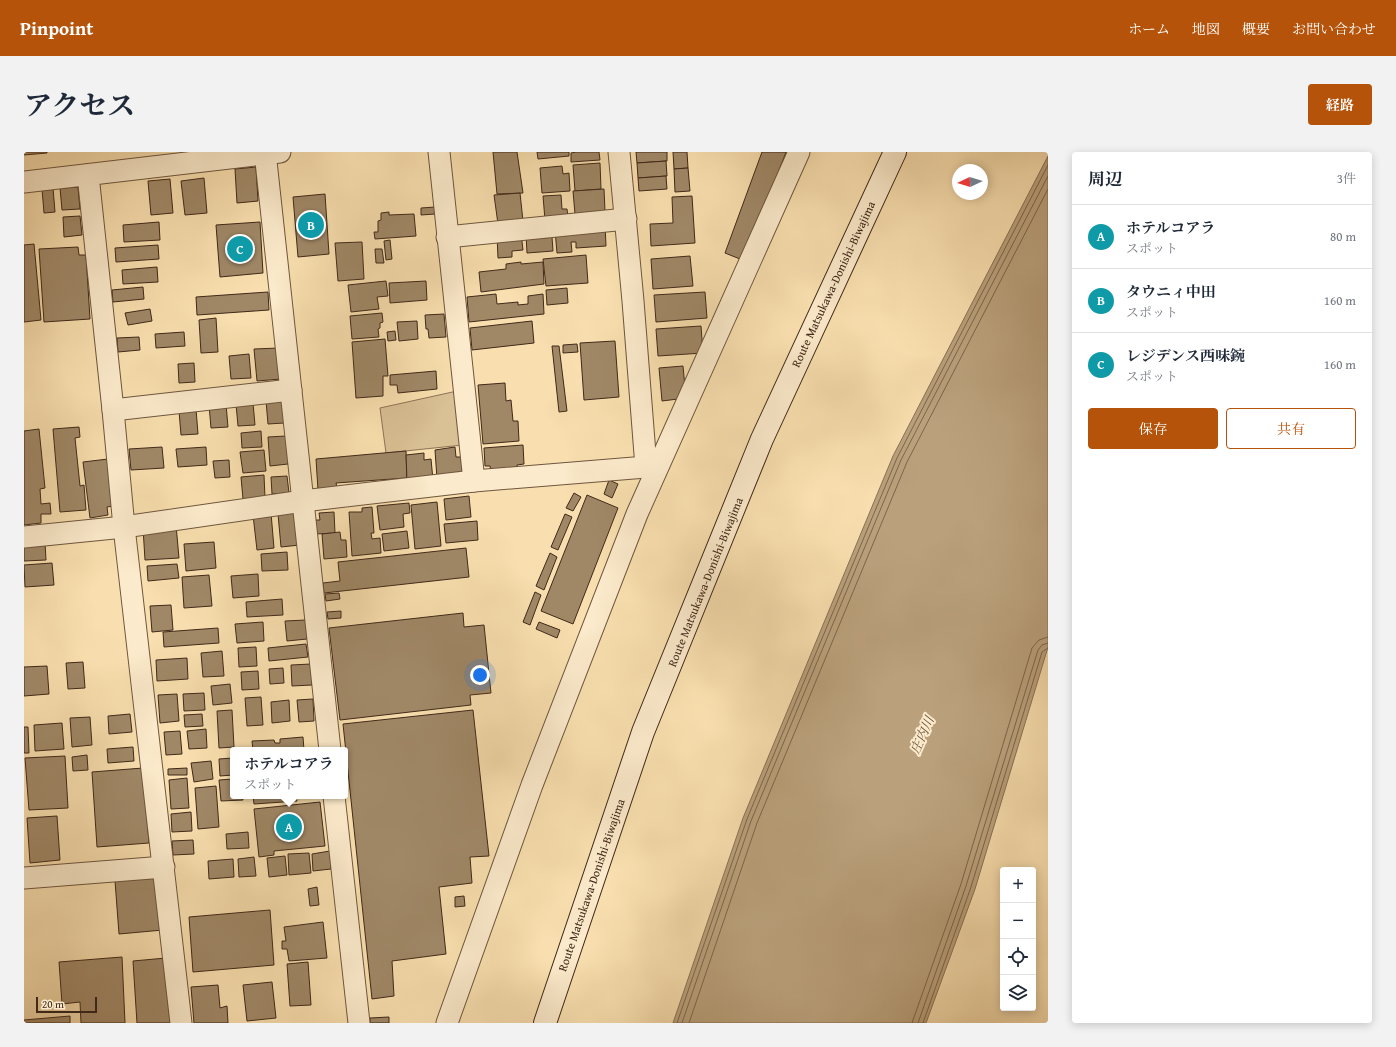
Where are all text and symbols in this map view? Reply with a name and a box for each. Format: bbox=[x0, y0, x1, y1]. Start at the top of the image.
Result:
text: Pinpoint bbox=[20, 14, 93, 42]
text: ホーム bbox=[1128, 19, 1170, 39]
text: 地図 bbox=[1192, 19, 1220, 39]
text: 概要 bbox=[1242, 19, 1270, 39]
text: お問い合わせ bbox=[1292, 19, 1376, 39]
text: アクセス bbox=[24, 84, 135, 125]
button: 経路 bbox=[1308, 84, 1372, 125]
north arrow bbox=[952, 164, 988, 200]
text: 周辺 bbox=[1088, 166, 1122, 191]
text: 3件 bbox=[1337, 169, 1356, 188]
street label: Route Matsukawa-Donishi-Biwajima bbox=[787, 198, 879, 370]
pin: B bbox=[298, 210, 324, 240]
text: ホテルコアラ bbox=[1126, 217, 1215, 238]
text: A bbox=[1097, 227, 1105, 246]
text: 80 m bbox=[1330, 227, 1356, 246]
pin: C bbox=[227, 234, 253, 264]
text: スポット bbox=[1126, 239, 1178, 258]
text: タウニィ中田 bbox=[1126, 281, 1216, 302]
text: B bbox=[1097, 291, 1105, 310]
text: 160 m bbox=[1324, 291, 1356, 310]
text: スポット bbox=[1126, 303, 1178, 322]
text: レジデンス西味鋺 bbox=[1126, 345, 1245, 366]
text: C bbox=[1097, 355, 1105, 374]
text: 160 m bbox=[1324, 355, 1356, 374]
text: スポット bbox=[1126, 367, 1178, 386]
button: 保存 bbox=[1088, 408, 1218, 449]
button: 共有 bbox=[1226, 408, 1356, 449]
street label: Route Matsukawa-Donishi-Biwajima bbox=[663, 494, 747, 669]
your location bbox=[470, 665, 490, 685]
water label: 庄内川 bbox=[905, 712, 939, 757]
popup bbox=[230, 747, 348, 799]
text: ホテルコアラ bbox=[244, 753, 334, 774]
text: スポット bbox=[244, 775, 296, 794]
street label: Route Matsukawa-Donishi-Biwajima bbox=[553, 796, 629, 974]
pin: A bbox=[276, 812, 302, 842]
map controls bbox=[1000, 867, 1036, 1011]
button: + bbox=[1000, 867, 1036, 903]
button: − bbox=[1000, 903, 1036, 939]
button: locate bbox=[1000, 939, 1036, 975]
button: layers bbox=[1000, 975, 1036, 1011]
scale bar bbox=[36, 995, 97, 1014]
text: 20 m bbox=[42, 996, 64, 1012]

